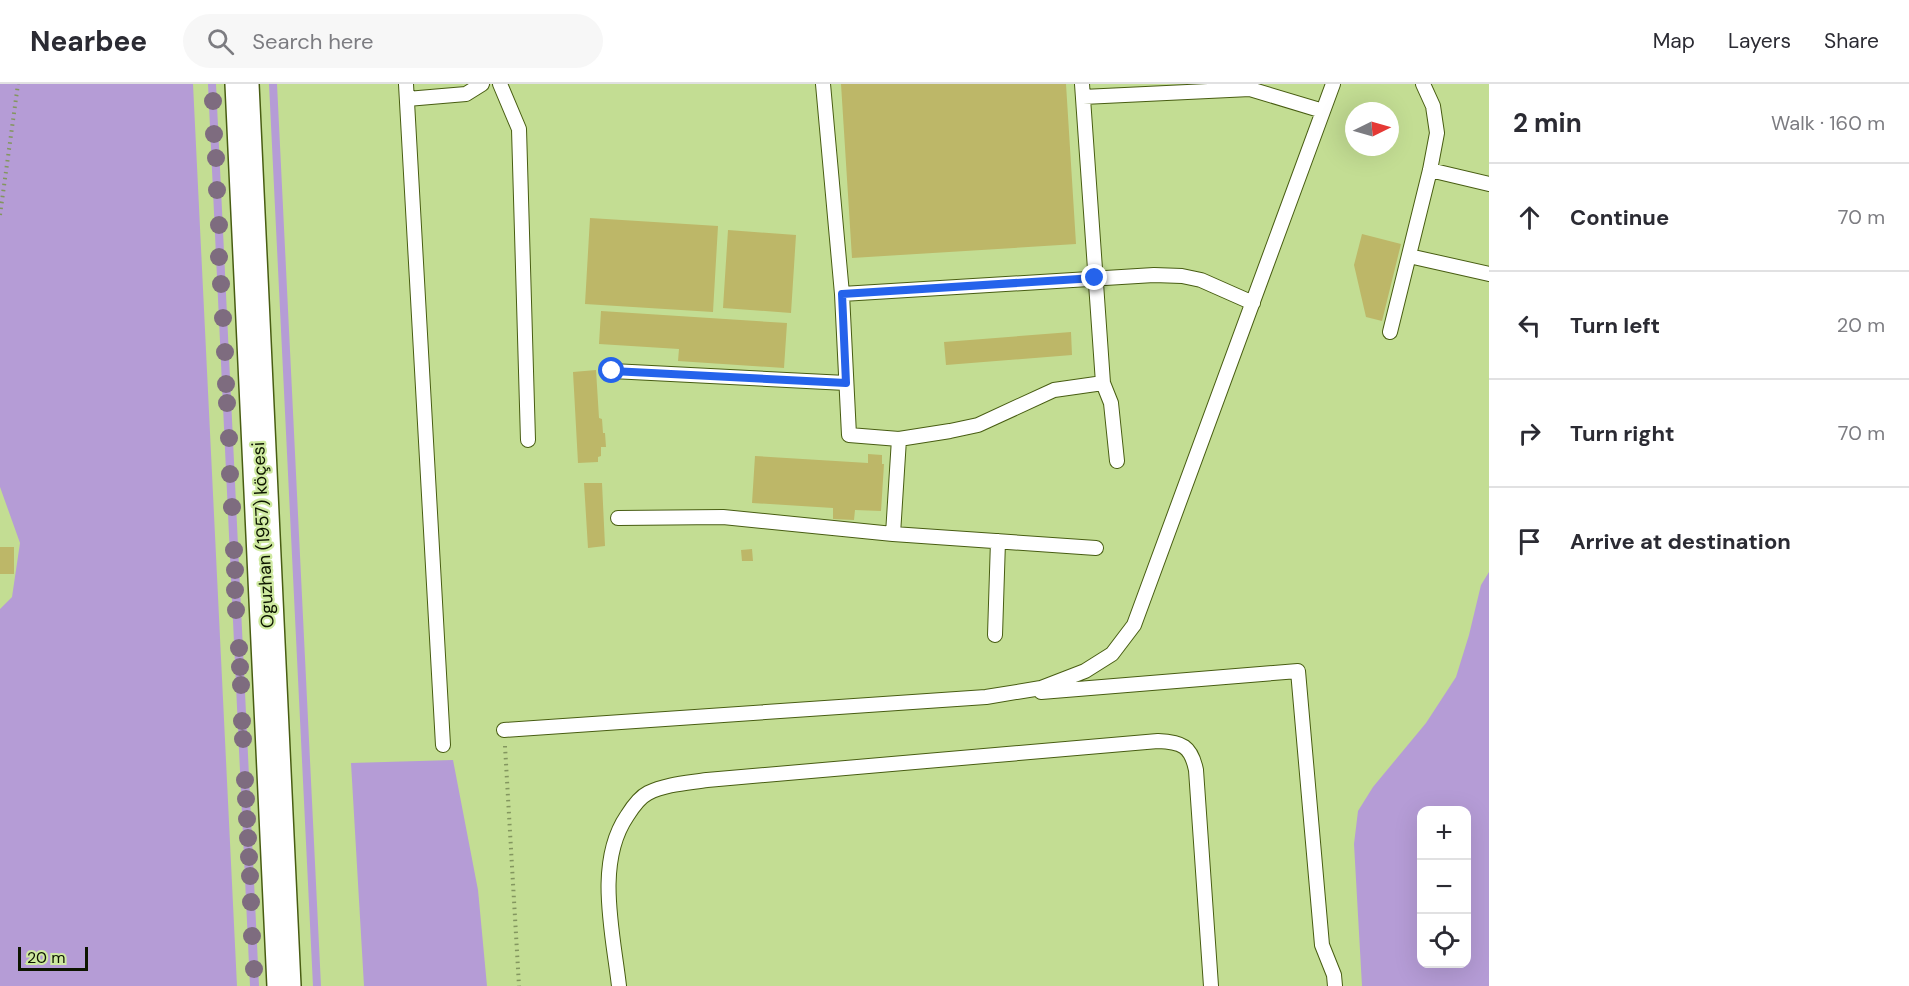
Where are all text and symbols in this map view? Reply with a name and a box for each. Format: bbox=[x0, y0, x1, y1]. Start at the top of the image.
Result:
search box bbox=[183, 14, 603, 68]
text: Nearbee bbox=[30, 23, 147, 60]
icon: search bbox=[204, 25, 237, 58]
text: Search here bbox=[252, 27, 374, 56]
text: Map bbox=[1653, 27, 1695, 55]
text: Layers bbox=[1728, 27, 1791, 55]
text: Share bbox=[1824, 27, 1879, 55]
north arrow bbox=[1345, 102, 1399, 156]
text: 2 min bbox=[1513, 106, 1582, 140]
text: Walk · 160 m bbox=[1771, 110, 1885, 136]
icon: ahead bbox=[1513, 201, 1546, 234]
text: Continue bbox=[1570, 203, 1669, 232]
text: 70 m bbox=[1838, 204, 1885, 230]
route end bbox=[1081, 264, 1107, 290]
icon: left bbox=[1513, 309, 1546, 342]
text: Turn left bbox=[1570, 311, 1660, 340]
text: 20 m bbox=[1837, 312, 1885, 338]
route start bbox=[598, 357, 624, 383]
icon: right bbox=[1513, 417, 1546, 450]
text: Turn right bbox=[1570, 419, 1675, 448]
text: 70 m bbox=[1838, 420, 1885, 446]
street label: Oguzhan (1957) köçesi bbox=[246, 441, 280, 629]
icon: arrive bbox=[1513, 525, 1546, 558]
text: Arrive at destination bbox=[1570, 527, 1791, 556]
map controls bbox=[1417, 806, 1471, 968]
button: + bbox=[1417, 806, 1471, 860]
button: − bbox=[1417, 860, 1471, 914]
button: locate bbox=[1417, 914, 1471, 968]
scale bar bbox=[18, 944, 88, 972]
text: 20 m bbox=[27, 947, 66, 968]

